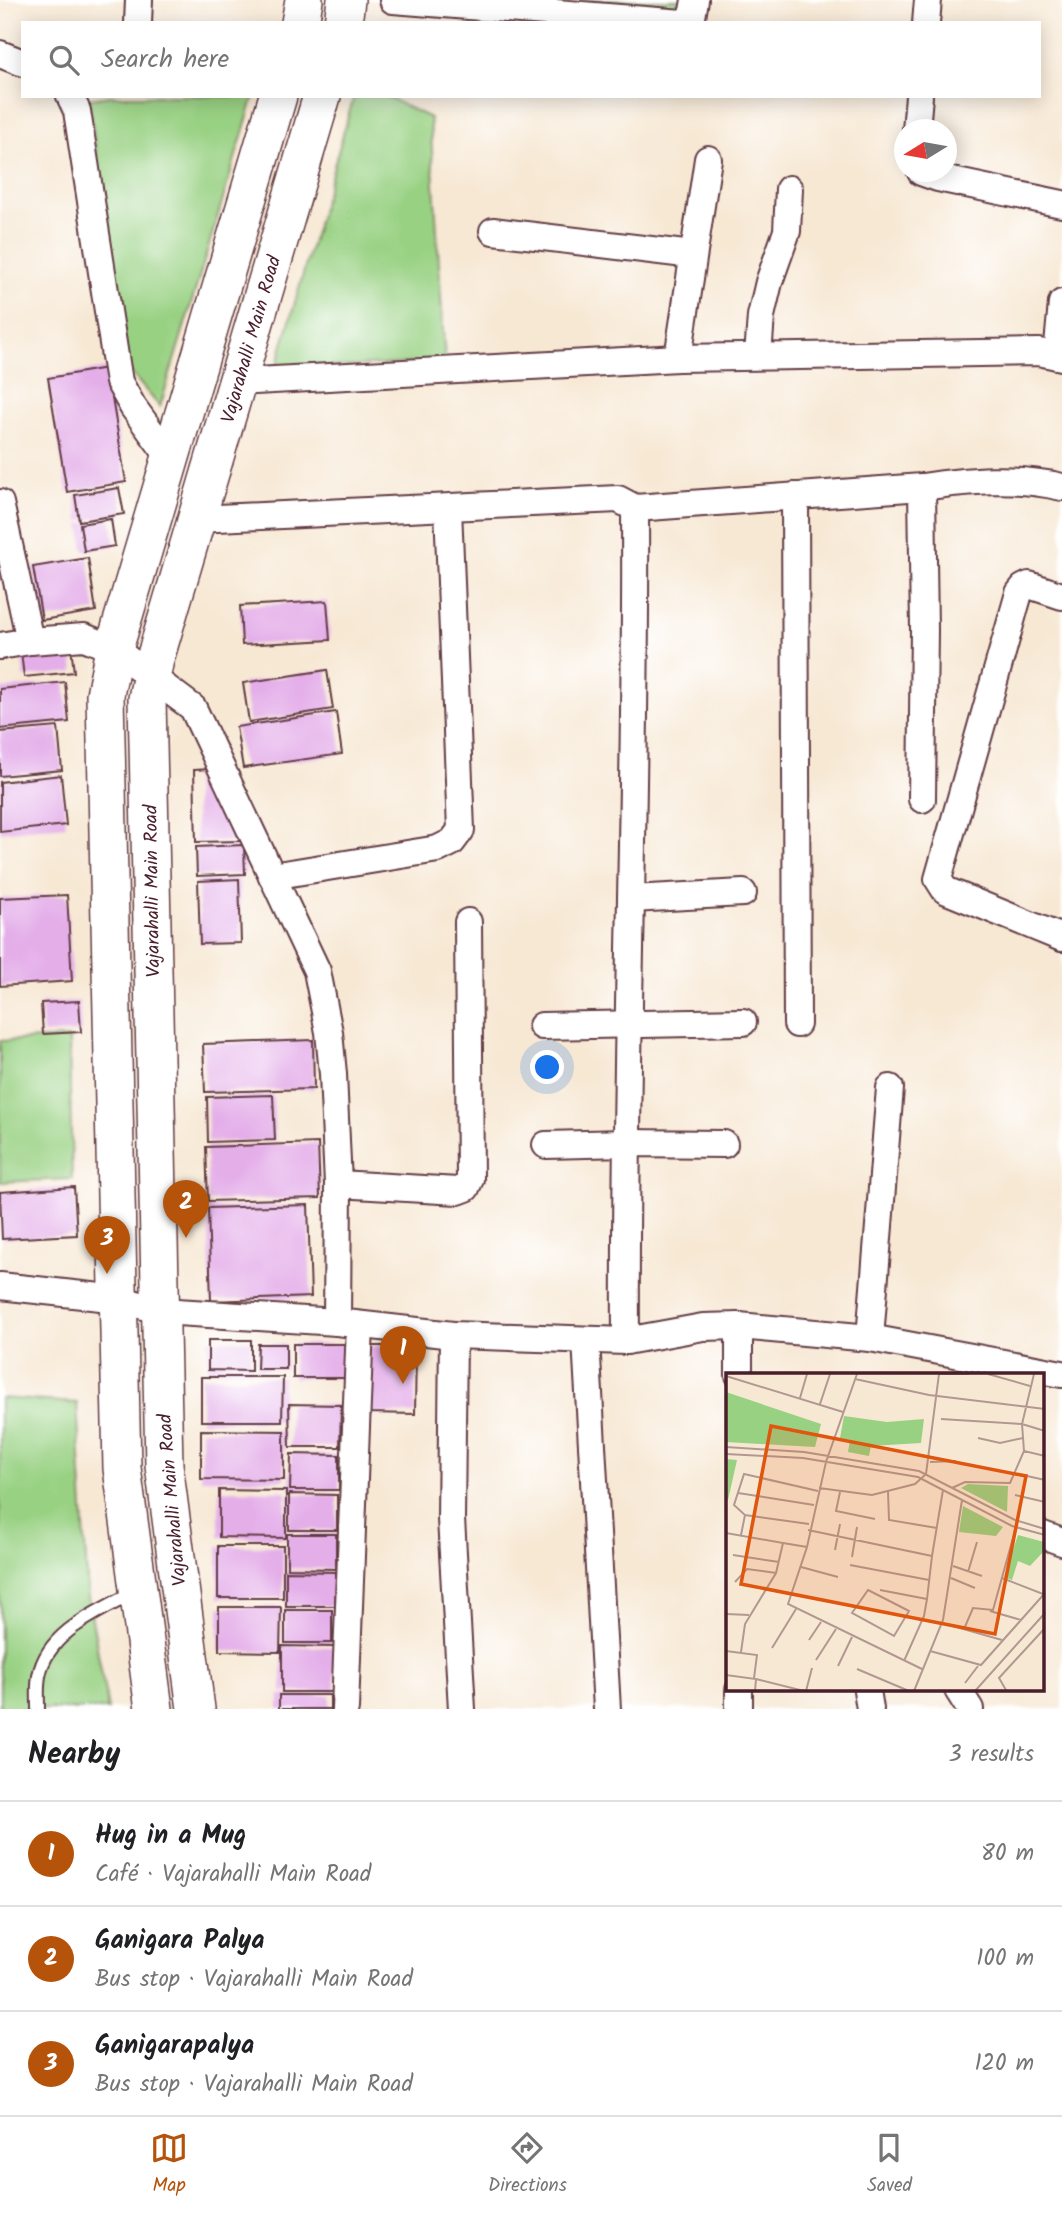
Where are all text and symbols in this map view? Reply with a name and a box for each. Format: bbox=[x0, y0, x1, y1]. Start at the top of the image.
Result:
search box bbox=[21, 21, 1041, 98]
text: Search here bbox=[101, 39, 229, 81]
icon: search bbox=[45, 41, 83, 79]
north arrow bbox=[894, 119, 957, 182]
street label: Vajarahalli Main Road bbox=[214, 252, 290, 427]
street label: Vajarahalli Main Road bbox=[136, 804, 170, 978]
your location bbox=[530, 1050, 564, 1084]
pin: 2 bbox=[163, 1180, 209, 1238]
pin: 3 bbox=[84, 1216, 130, 1274]
pin: 1 bbox=[380, 1326, 426, 1384]
inset map bbox=[726, 1373, 1044, 1692]
street label: Vajarahalli Main Road bbox=[150, 1412, 195, 1587]
text: Nearby bbox=[28, 1731, 120, 1779]
text: 3 results bbox=[948, 1737, 1034, 1773]
text: Hug in a Mug bbox=[95, 1815, 246, 1857]
text: 1 bbox=[48, 1836, 54, 1872]
text: 80 m bbox=[981, 1836, 1034, 1872]
text: Café · Vajarahalli Main Road bbox=[95, 1857, 371, 1893]
text: Ganigara Palya bbox=[95, 1920, 265, 1962]
text: 2 bbox=[44, 1941, 58, 1977]
text: 100 m bbox=[976, 1941, 1034, 1977]
text: Bus stop · Vajarahalli Main Road bbox=[95, 1962, 413, 1998]
text: Ganigarapalya bbox=[95, 2025, 254, 2067]
text: 3 bbox=[45, 2046, 57, 2082]
text: 120 m bbox=[974, 2046, 1034, 2082]
text: Bus stop · Vajarahalli Main Road bbox=[95, 2067, 413, 2103]
tab: Map bbox=[150, 2129, 188, 2201]
tab: Directions bbox=[488, 2129, 567, 2201]
tab: Saved bbox=[867, 2129, 912, 2201]

